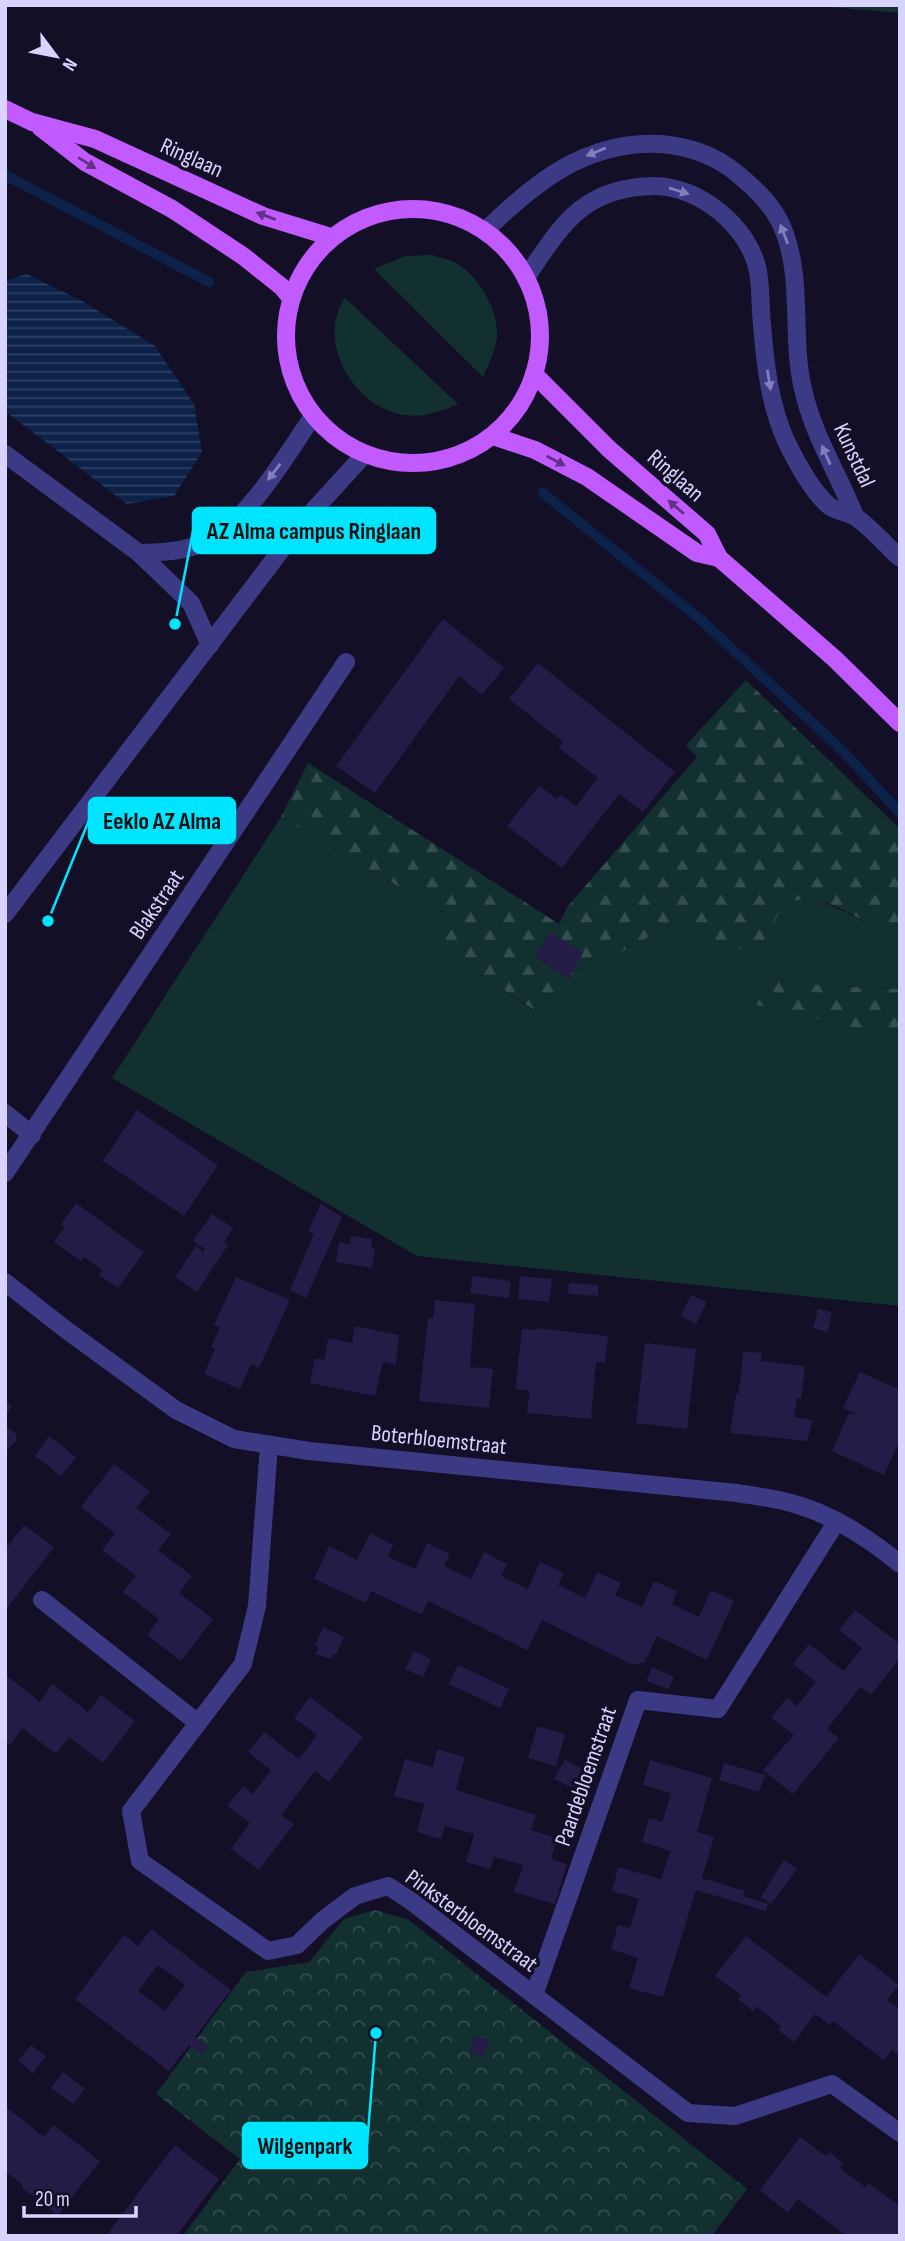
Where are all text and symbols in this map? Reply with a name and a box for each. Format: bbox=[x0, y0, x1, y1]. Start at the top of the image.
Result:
north arrow bbox=[21, 21, 91, 91]
text: N bbox=[57, 54, 82, 75]
street label: Ringlaan bbox=[156, 132, 227, 184]
one-way arrow bbox=[585, 147, 606, 158]
one-way arrow bbox=[77, 156, 97, 169]
one-way arrow bbox=[668, 186, 689, 196]
one-way arrow bbox=[256, 210, 277, 221]
one-way arrow bbox=[778, 223, 789, 244]
one-way arrow bbox=[764, 369, 775, 391]
street label: Kunstdal bbox=[827, 419, 881, 492]
street label: Ringlaan bbox=[641, 444, 709, 508]
one-way arrow bbox=[820, 445, 832, 465]
one-way arrow bbox=[546, 455, 566, 466]
one-way arrow bbox=[267, 463, 282, 481]
one-way arrow bbox=[667, 499, 685, 515]
callout: AZ Alma campus Ringlaan bbox=[193, 508, 435, 553]
text: AZ Alma campus Ringlaan bbox=[206, 517, 421, 546]
callout: Eeklo AZ Alma bbox=[89, 798, 235, 843]
text: Eeklo AZ Alma bbox=[103, 807, 221, 836]
street label: Blakstraat bbox=[123, 864, 190, 945]
street label: Boterbloemstraat bbox=[370, 1419, 508, 1461]
street label: Paardebloemstraat bbox=[549, 1703, 623, 1850]
street label: Pinksterbloemstraat bbox=[400, 1863, 543, 1978]
callout: Wilgenpark bbox=[243, 2123, 367, 2168]
text: Wilgenpark bbox=[257, 2132, 353, 2161]
scale bar bbox=[24, 2174, 136, 2218]
text: 20 m bbox=[35, 2187, 70, 2212]

